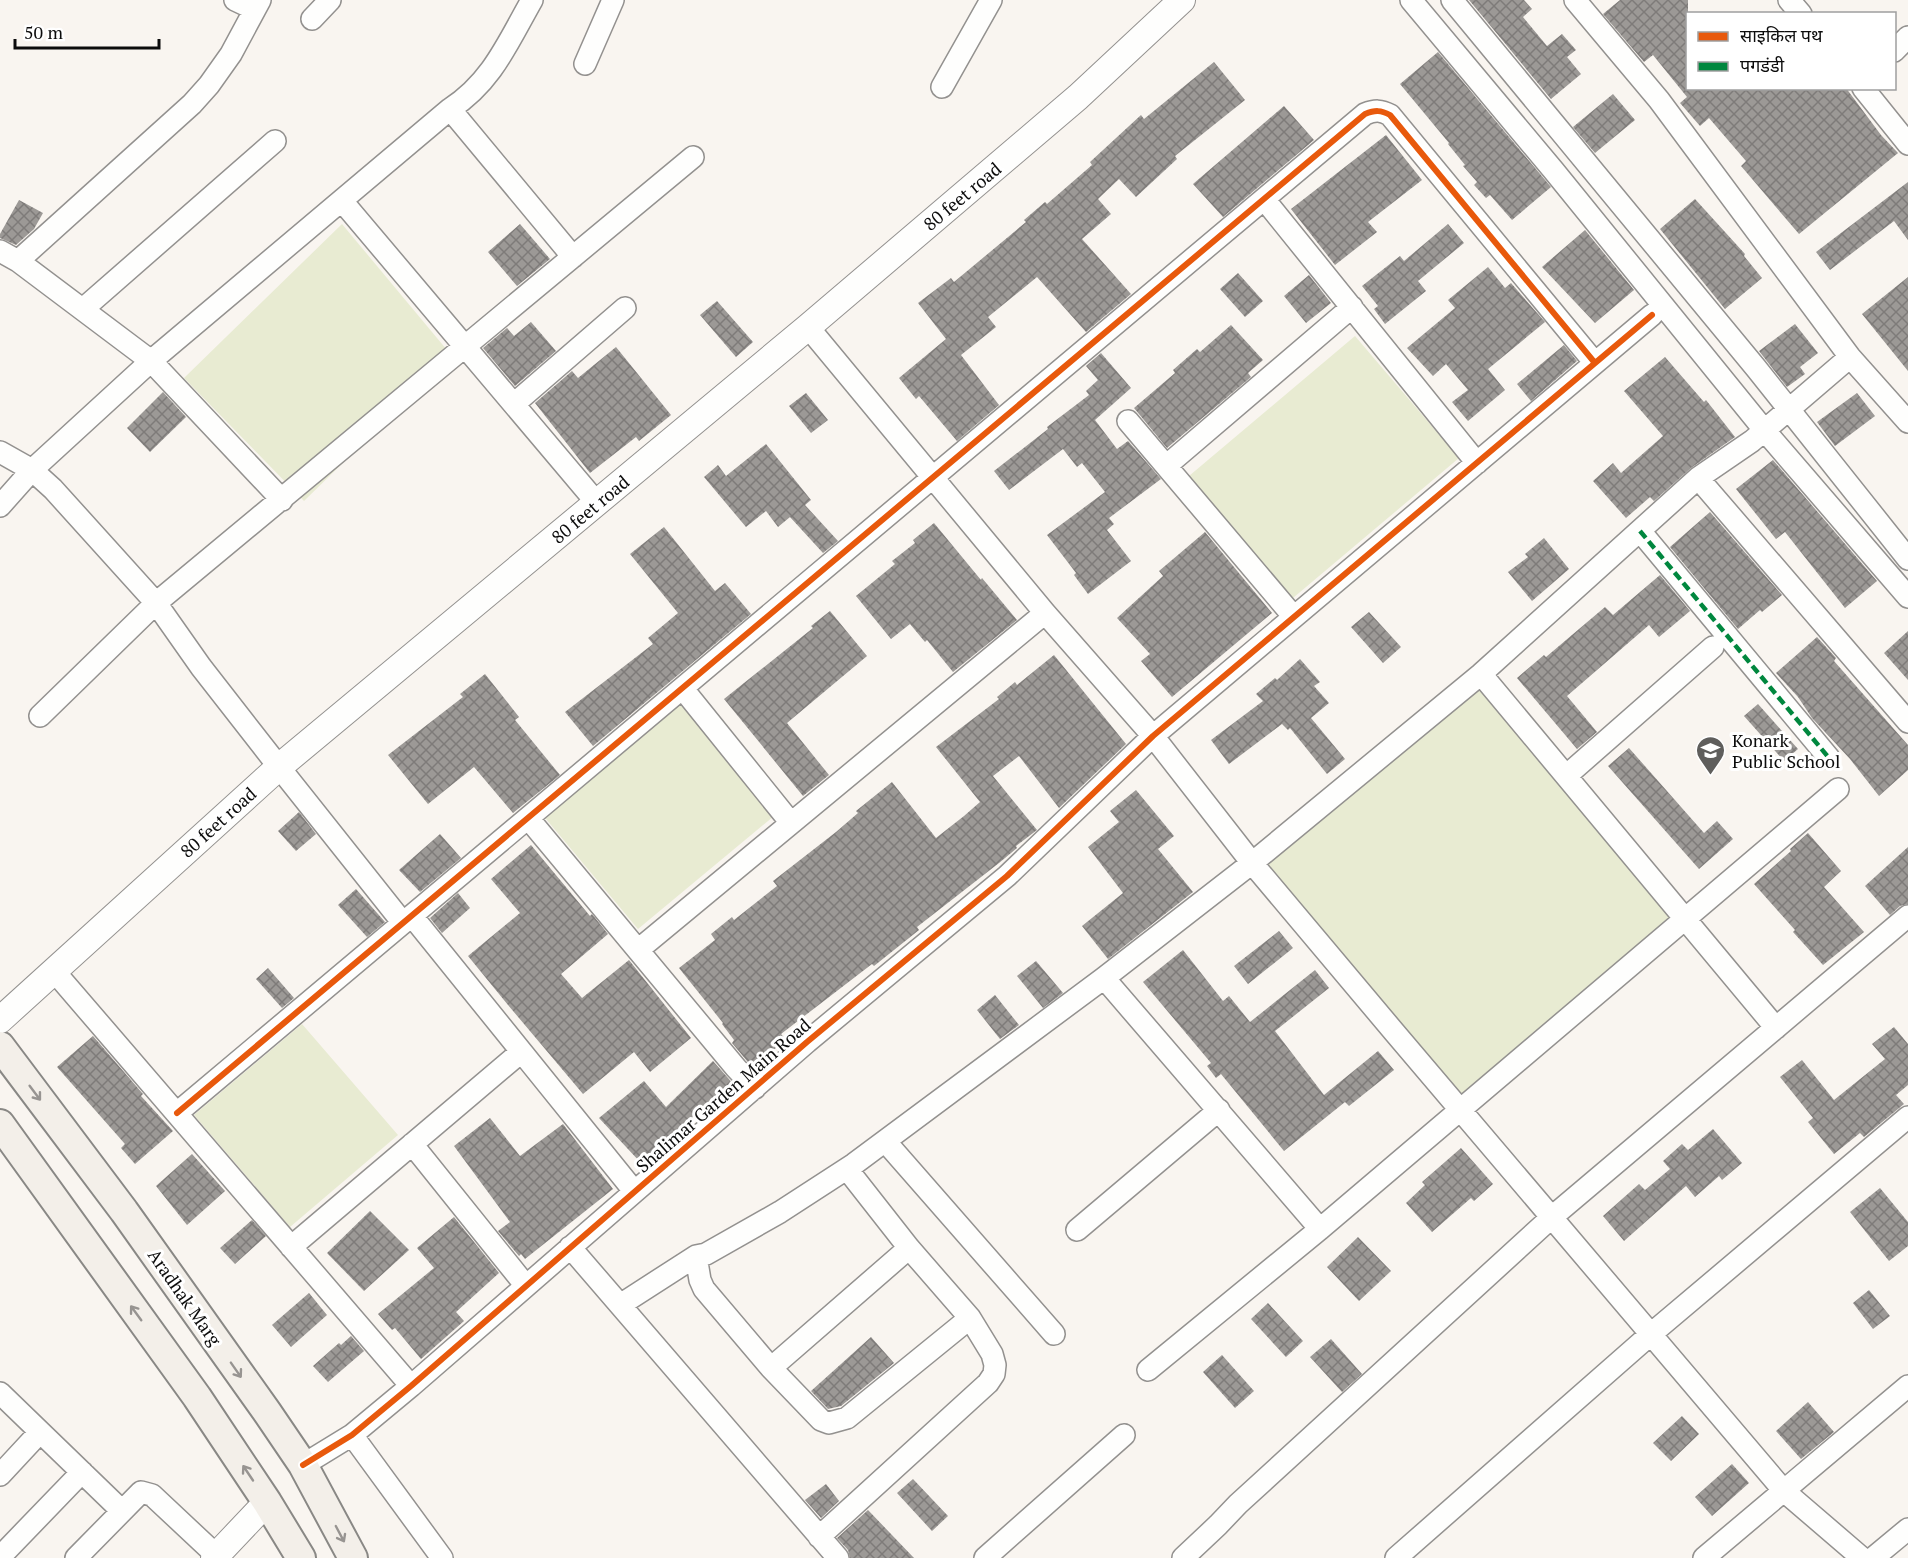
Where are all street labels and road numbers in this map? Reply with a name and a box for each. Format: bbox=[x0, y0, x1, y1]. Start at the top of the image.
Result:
street label: 80 feet road bbox=[918, 156, 1006, 236]
street label: 80 feet road bbox=[546, 469, 634, 549]
street label: 80 feet road bbox=[175, 781, 261, 863]
street label: Shalimar Garden Main Road bbox=[631, 1012, 815, 1177]
street label: Aradhak Marg bbox=[143, 1244, 227, 1350]

